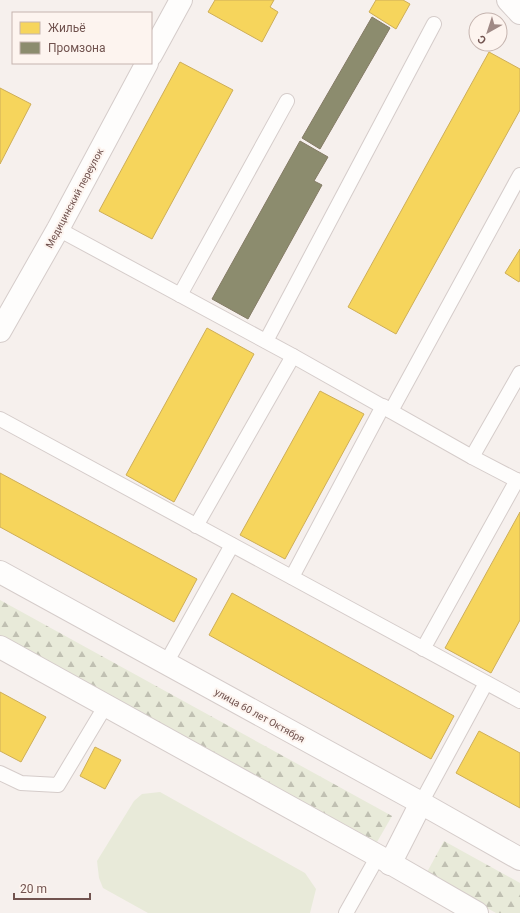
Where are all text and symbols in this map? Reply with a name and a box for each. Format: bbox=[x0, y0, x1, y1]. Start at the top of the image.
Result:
legend bbox=[12, 12, 152, 64]
north arrow bbox=[468, 12, 508, 52]
text: Жильё bbox=[48, 21, 86, 35]
text: С bbox=[475, 32, 489, 47]
text: Промзона bbox=[48, 41, 105, 55]
street label: Медицинский переулок bbox=[43, 146, 106, 250]
street label: улица 60 лет Октября bbox=[213, 686, 307, 745]
scale bar bbox=[14, 875, 90, 901]
text: 20 m bbox=[20, 882, 47, 896]

